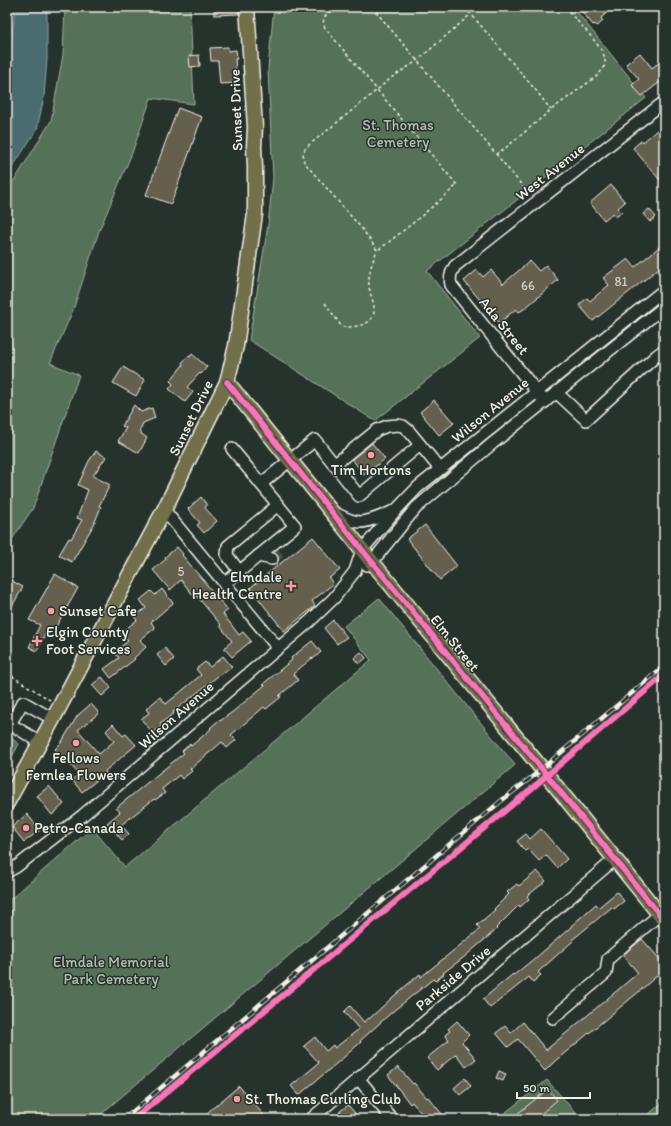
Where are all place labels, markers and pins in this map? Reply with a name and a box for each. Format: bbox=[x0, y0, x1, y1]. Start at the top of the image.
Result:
marker: Tim Hortons bbox=[366, 450, 376, 460]
place label: Tim Hortons bbox=[331, 461, 411, 479]
place label: Elmdale Health Centre bbox=[192, 568, 282, 603]
marker: Elmdale Health Centre bbox=[285, 580, 297, 592]
place label: Sunset Cafe bbox=[59, 602, 137, 620]
marker: Sunset Cafe bbox=[46, 606, 56, 616]
place label: Elgin County Foot Services bbox=[46, 623, 131, 658]
marker: Elgin County Foot Services bbox=[31, 635, 43, 647]
marker: Fellows Fernlea Flowers bbox=[71, 738, 81, 748]
place label: Fellows Fernlea Flowers bbox=[26, 749, 127, 784]
place label: Petro-Canada bbox=[34, 819, 124, 837]
marker: Petro-Canada bbox=[21, 823, 31, 833]
place label: St. Thomas Curling Club bbox=[245, 1090, 401, 1108]
marker: St. Thomas Curling Club bbox=[232, 1094, 242, 1104]

